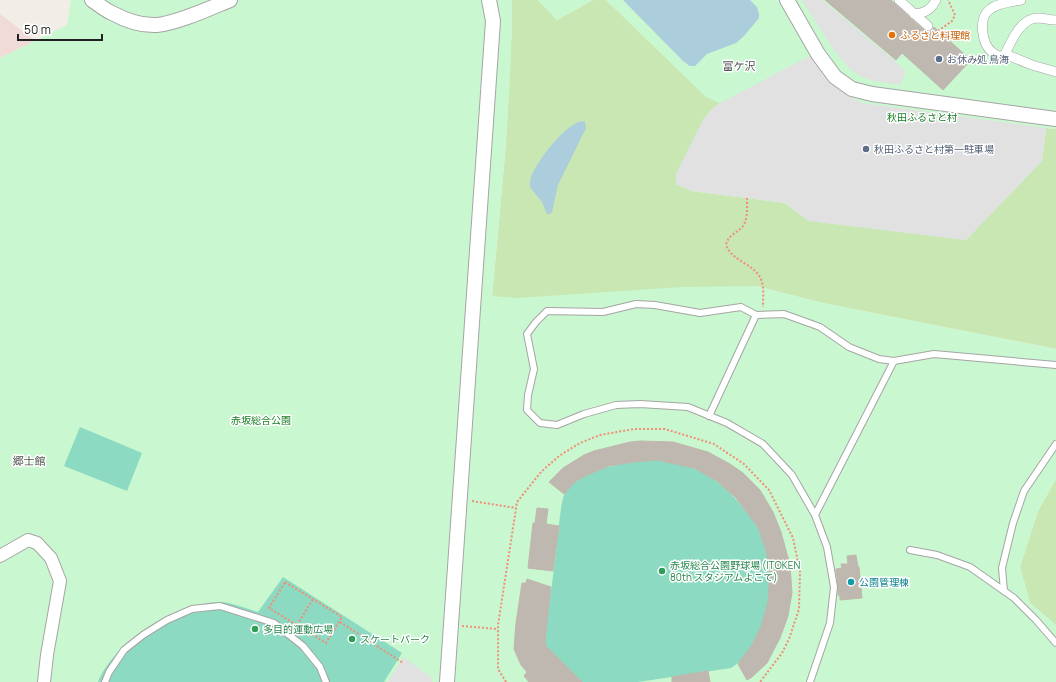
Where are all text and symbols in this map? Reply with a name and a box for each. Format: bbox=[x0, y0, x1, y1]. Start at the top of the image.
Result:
scale bar bbox=[18, 16, 102, 42]
text: 50 m bbox=[24, 21, 51, 38]
place label: ふるさと料理館 bbox=[900, 28, 970, 42]
marker: ふるさと料理館 bbox=[887, 30, 897, 40]
place label: お休み処 鳥海 bbox=[947, 52, 1009, 66]
marker: お休み処 鳥海 bbox=[934, 54, 944, 64]
district label: 富ケ沢 bbox=[723, 58, 756, 73]
park label: 秋田ふるさと村 bbox=[887, 110, 957, 124]
place label: 秋田ふるさと村第一駐車場 bbox=[874, 142, 994, 156]
marker: 秋田ふるさと村第一駐車場 bbox=[861, 144, 871, 154]
park label: 赤坂総合公園 bbox=[231, 413, 291, 427]
district label: 郷士館 bbox=[13, 453, 46, 468]
place label: 赤坂総合公園野球場 (ITOKEN 80th スタジアムよこて) bbox=[670, 558, 800, 584]
marker: 赤坂総合公園野球場 (ITOKEN 80th スタジアムよこて) bbox=[657, 566, 667, 576]
place label: 公園管理棟 bbox=[859, 575, 909, 589]
marker: 公園管理棟 bbox=[846, 577, 856, 587]
place label: 多目的運動広場 bbox=[263, 622, 333, 636]
marker: 多目的運動広場 bbox=[250, 624, 260, 634]
place label: スケートパーク bbox=[360, 632, 430, 646]
marker: スケートパーク bbox=[347, 634, 357, 644]

